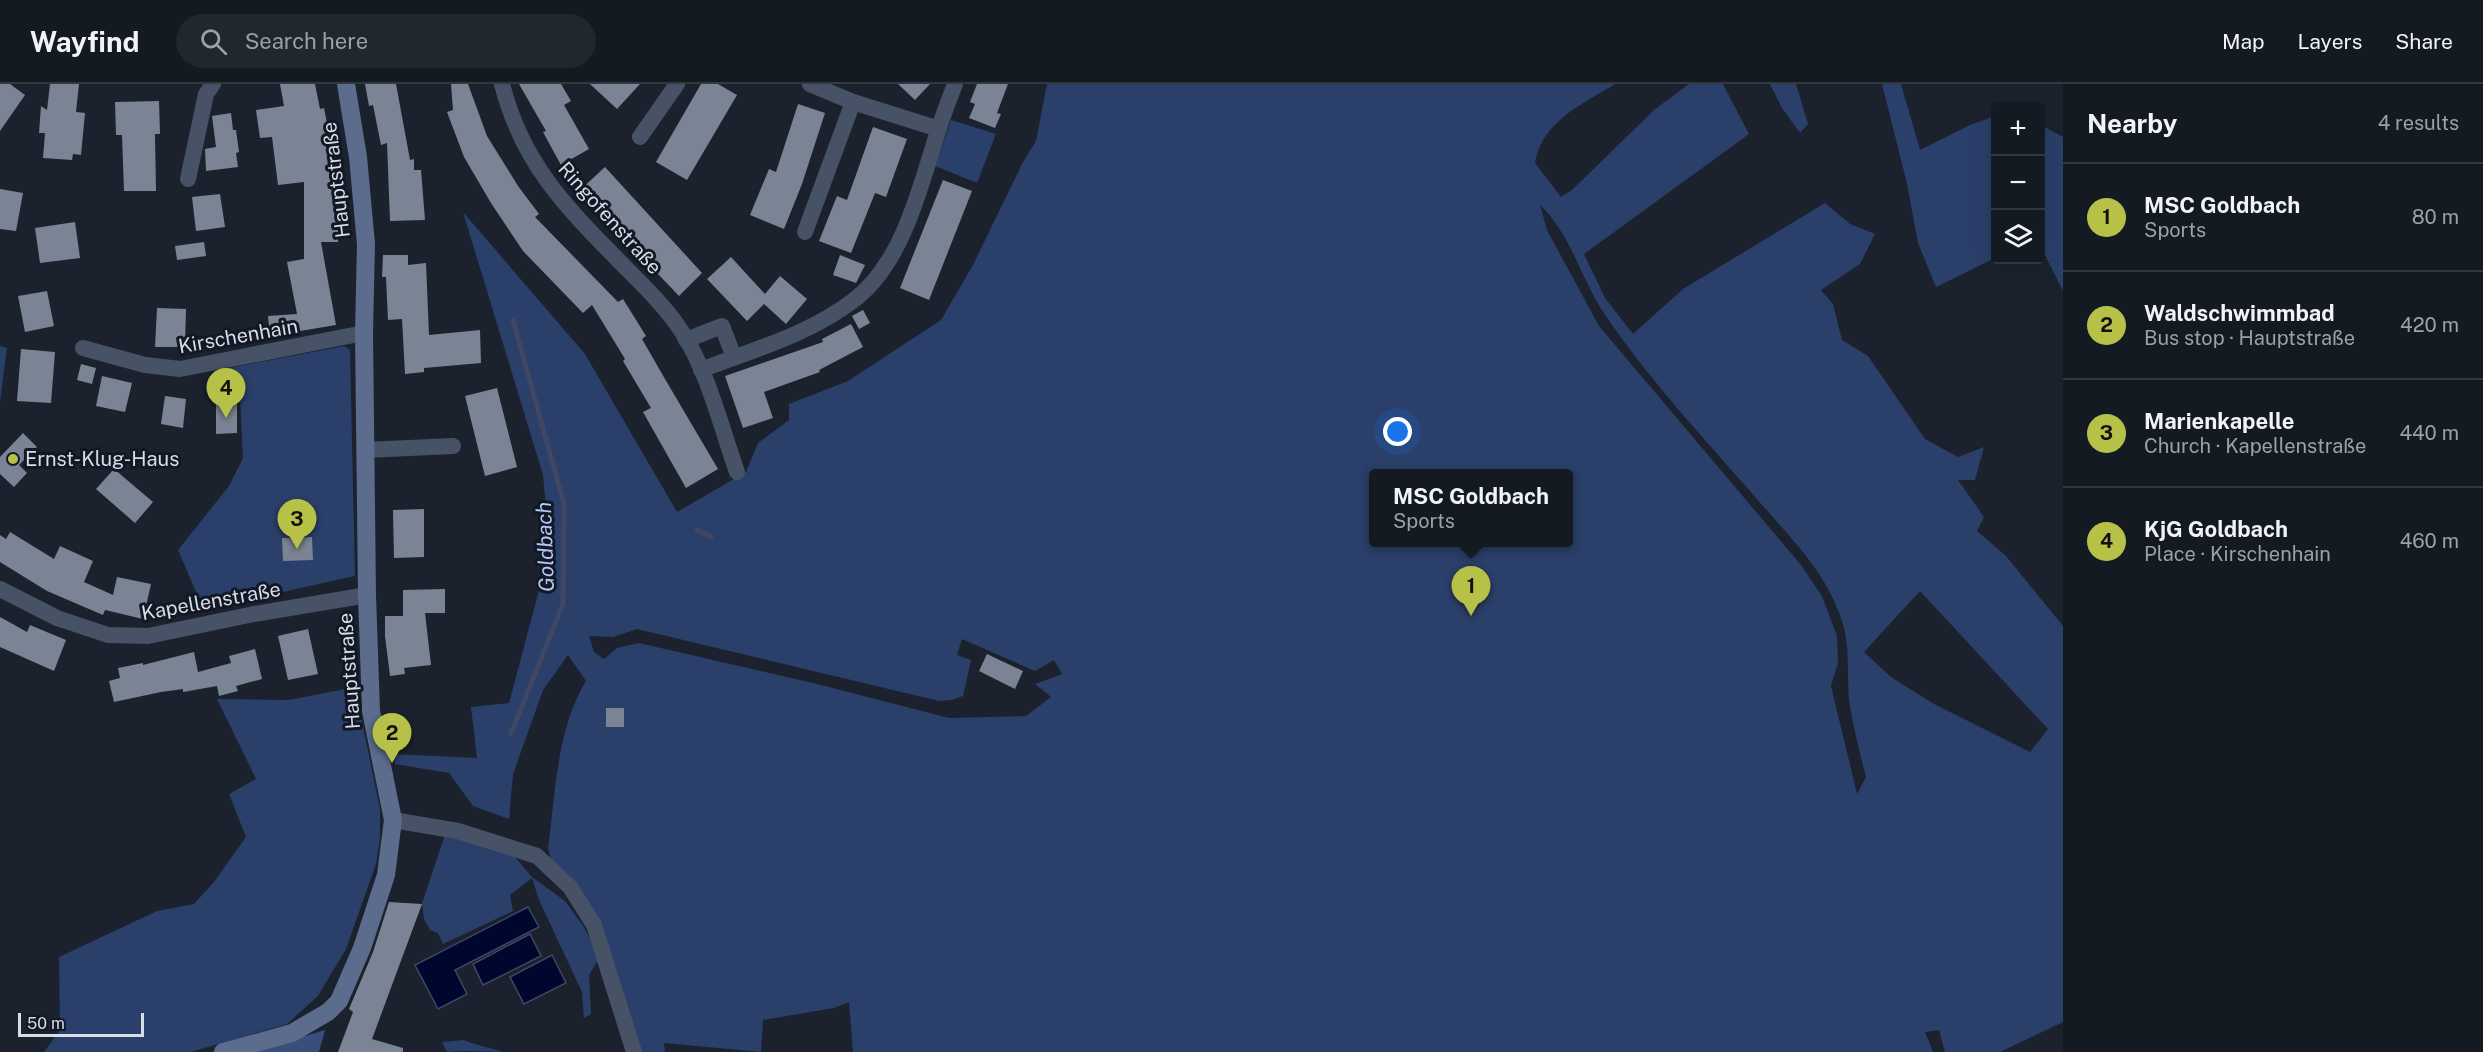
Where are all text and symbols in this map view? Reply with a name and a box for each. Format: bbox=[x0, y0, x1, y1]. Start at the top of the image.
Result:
search box bbox=[176, 14, 596, 68]
text: Wayfind bbox=[30, 25, 140, 58]
icon: search bbox=[197, 25, 230, 58]
text: Search here bbox=[245, 28, 368, 54]
text: Map bbox=[2222, 29, 2265, 54]
text: Layers bbox=[2298, 29, 2362, 54]
text: Share bbox=[2395, 29, 2453, 54]
map controls bbox=[1991, 102, 2045, 264]
button: + bbox=[1991, 102, 2045, 156]
text: Nearby bbox=[2087, 108, 2177, 139]
text: 4 results bbox=[2378, 111, 2459, 135]
street label: Hauptstraße bbox=[317, 121, 355, 239]
button: − bbox=[1991, 156, 2045, 210]
street label: Ringofenstraße bbox=[553, 157, 667, 279]
text: MSC Goldbach bbox=[2144, 192, 2300, 218]
text: 1 bbox=[2102, 205, 2111, 229]
text: 80 m bbox=[2412, 205, 2459, 229]
button: layers bbox=[1991, 210, 2045, 264]
text: Sports bbox=[2144, 218, 2206, 242]
text: Waldschwimmbad bbox=[2144, 300, 2335, 326]
text: 2 bbox=[2100, 313, 2113, 337]
text: 420 m bbox=[2400, 313, 2459, 337]
street label: Kirschenhain bbox=[176, 314, 300, 358]
text: Bus stop · Hauptstraße bbox=[2144, 326, 2355, 350]
pin: 4 bbox=[206, 368, 246, 418]
text: Marienkapelle bbox=[2144, 408, 2294, 434]
your location bbox=[1383, 417, 1412, 446]
text: 3 bbox=[2100, 421, 2113, 445]
text: 440 m bbox=[2399, 421, 2459, 445]
text: Church · Kapellenstraße bbox=[2144, 434, 2366, 458]
place label: Ernst-Klug-Haus bbox=[25, 447, 179, 471]
marker: Ernst-Klug-Haus bbox=[6, 452, 20, 466]
popup bbox=[1369, 469, 1573, 547]
text: MSC Goldbach bbox=[1393, 483, 1549, 509]
pin: 3 bbox=[278, 500, 316, 549]
water label: Goldbach bbox=[531, 501, 559, 593]
text: Sports bbox=[1393, 509, 1455, 533]
text: KjG Goldbach bbox=[2144, 516, 2288, 542]
text: 4 bbox=[2100, 529, 2113, 553]
text: 460 m bbox=[2400, 529, 2459, 553]
text: Place · Kirschenhain bbox=[2144, 542, 2331, 566]
pin: 1 bbox=[1452, 566, 1490, 616]
street label: Kapellenstraße bbox=[139, 577, 283, 625]
street label: Hauptstraße bbox=[333, 612, 365, 730]
pin: 2 bbox=[372, 714, 412, 763]
scale bar bbox=[18, 1010, 144, 1038]
text: 50 m bbox=[27, 1014, 65, 1033]

